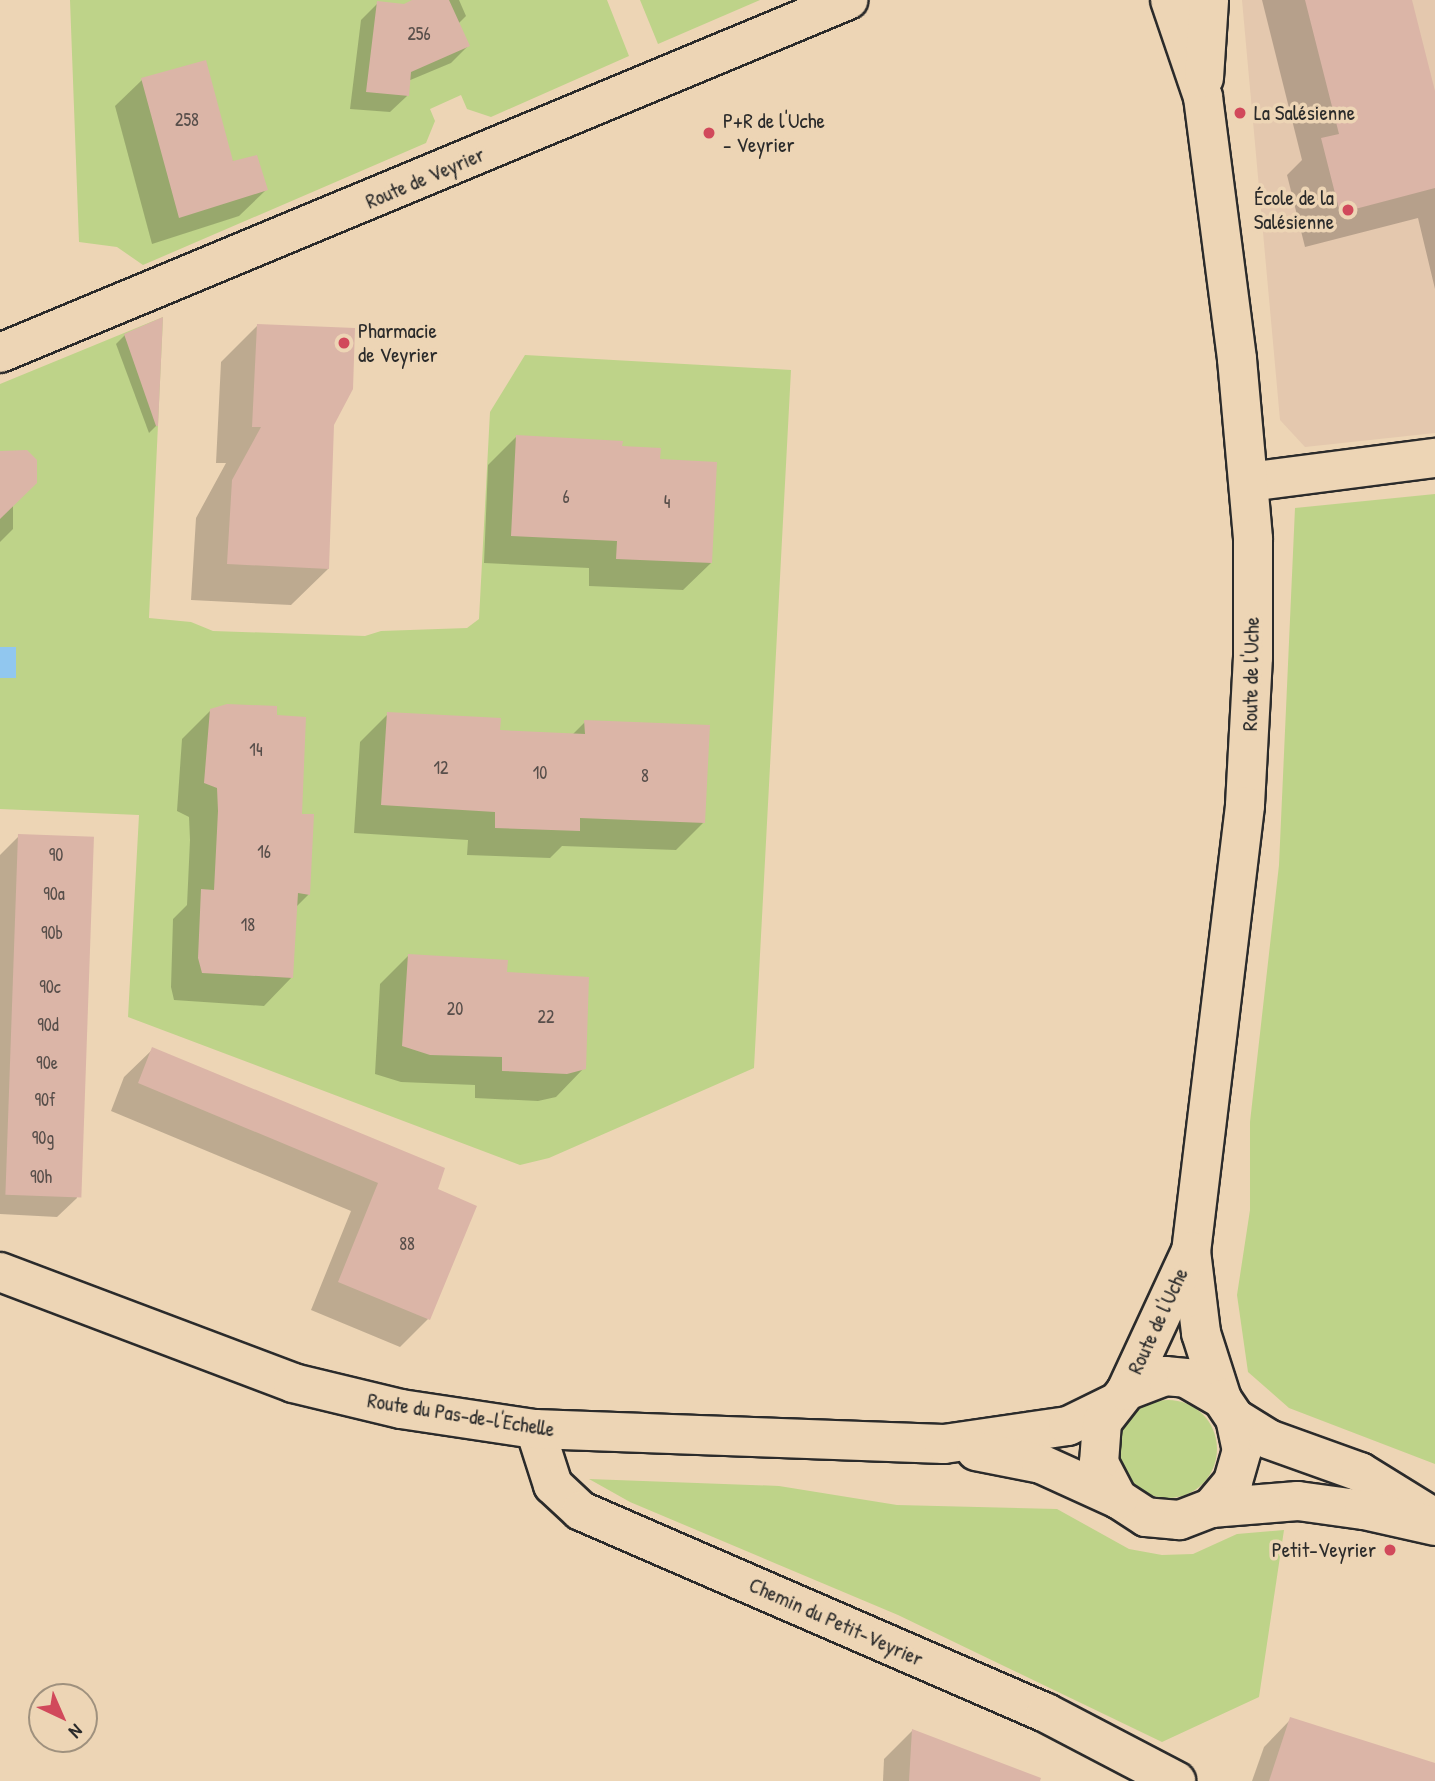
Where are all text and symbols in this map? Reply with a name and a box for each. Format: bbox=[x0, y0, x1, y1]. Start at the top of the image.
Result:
house number: 256 bbox=[407, 23, 431, 45]
place label: La Salésienne bbox=[1254, 100, 1355, 126]
marker: La Salésienne bbox=[1232, 105, 1248, 121]
place label: P+R de l'Uche - Veyrier bbox=[723, 108, 825, 158]
house number: 258 bbox=[175, 109, 199, 131]
marker: P+R de l'Uche - Veyrier bbox=[701, 125, 717, 141]
street label: Route de Veyrier bbox=[362, 142, 488, 214]
place label: École de la Salésienne bbox=[1254, 185, 1334, 235]
marker: École de la Salésienne bbox=[1340, 202, 1356, 218]
place label: Pharmacie de Veyrier bbox=[358, 318, 438, 368]
marker: Pharmacie de Veyrier bbox=[336, 335, 352, 351]
house number: 6 bbox=[562, 486, 570, 508]
house number: 4 bbox=[664, 491, 670, 513]
street label: Route de l'Uche bbox=[1237, 617, 1265, 731]
house number: 14 bbox=[249, 739, 263, 761]
house number: 12 bbox=[434, 757, 448, 779]
house number: 10 bbox=[533, 762, 547, 784]
house number: 8 bbox=[641, 765, 649, 787]
house number: 16 bbox=[257, 841, 271, 863]
house number: 90 bbox=[49, 844, 63, 866]
house number: 90a bbox=[43, 883, 65, 905]
house number: 18 bbox=[241, 914, 255, 936]
house number: 90b bbox=[41, 922, 63, 944]
house number: 90c bbox=[39, 976, 61, 998]
house number: 20 bbox=[447, 998, 463, 1020]
house number: 22 bbox=[538, 1006, 554, 1028]
house number: 90d bbox=[37, 1014, 59, 1036]
house number: 90e bbox=[36, 1052, 58, 1074]
house number: 90f bbox=[34, 1089, 56, 1111]
house number: 90g bbox=[32, 1127, 54, 1149]
house number: 90h bbox=[30, 1166, 52, 1188]
house number: 88 bbox=[399, 1233, 415, 1255]
street label: Route de l'Uche bbox=[1122, 1264, 1194, 1378]
street label: Route du Pas-de-l'Echelle bbox=[366, 1388, 556, 1442]
place label: Petit-Veyrier bbox=[1272, 1537, 1376, 1563]
marker: Petit-Veyrier bbox=[1382, 1542, 1398, 1558]
street label: Chemin du Petit-Veyrier bbox=[745, 1572, 927, 1672]
north arrow bbox=[28, 1683, 98, 1753]
text: N bbox=[64, 1719, 89, 1745]

